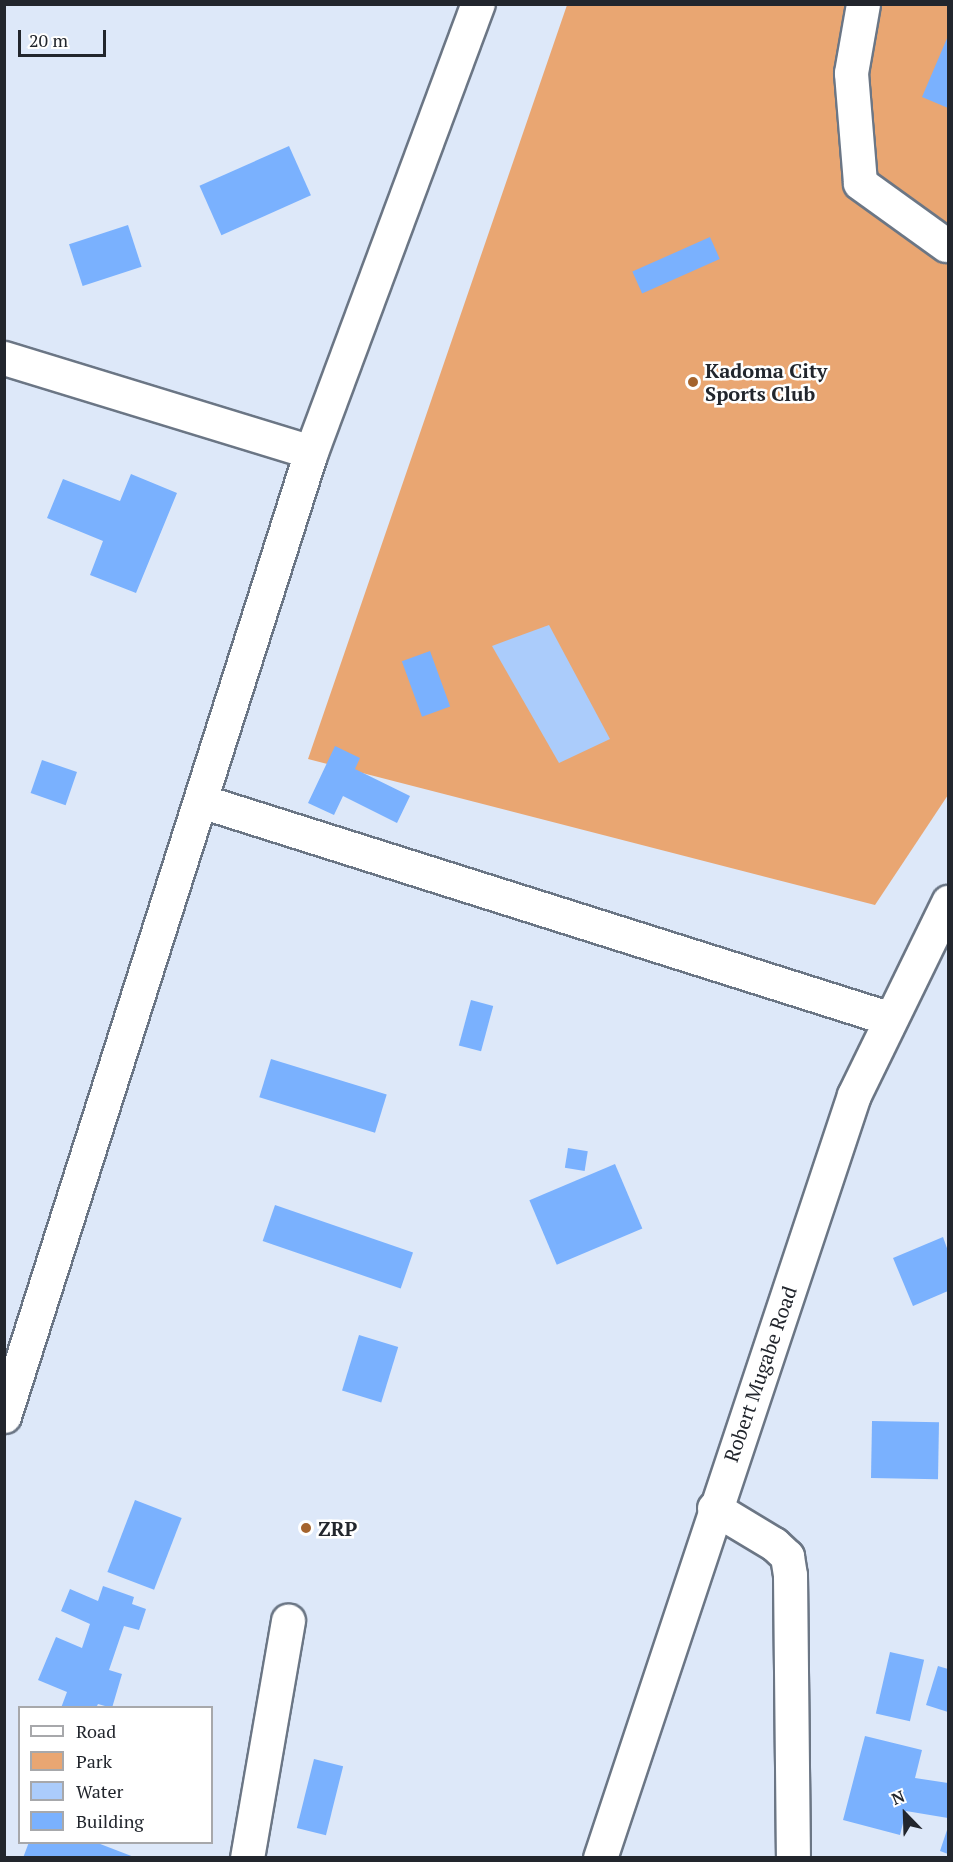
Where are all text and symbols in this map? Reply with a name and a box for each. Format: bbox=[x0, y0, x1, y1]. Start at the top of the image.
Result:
scale bar bbox=[21, 18, 110, 56]
text: 20 m bbox=[29, 28, 68, 52]
place label: Kadoma City Sports Club bbox=[705, 358, 827, 405]
marker: Kadoma City Sports Club bbox=[686, 375, 700, 389]
street label: Robert Mugabe Road bbox=[719, 1283, 801, 1465]
place label: ZRP bbox=[318, 1516, 357, 1540]
marker: ZRP bbox=[299, 1521, 313, 1535]
legend bbox=[18, 1706, 213, 1844]
text: Road bbox=[76, 1719, 116, 1743]
text: Park bbox=[76, 1749, 112, 1773]
text: Water bbox=[76, 1779, 123, 1803]
north arrow bbox=[875, 1784, 935, 1844]
text: N bbox=[888, 1785, 908, 1810]
text: Building bbox=[76, 1809, 144, 1833]

